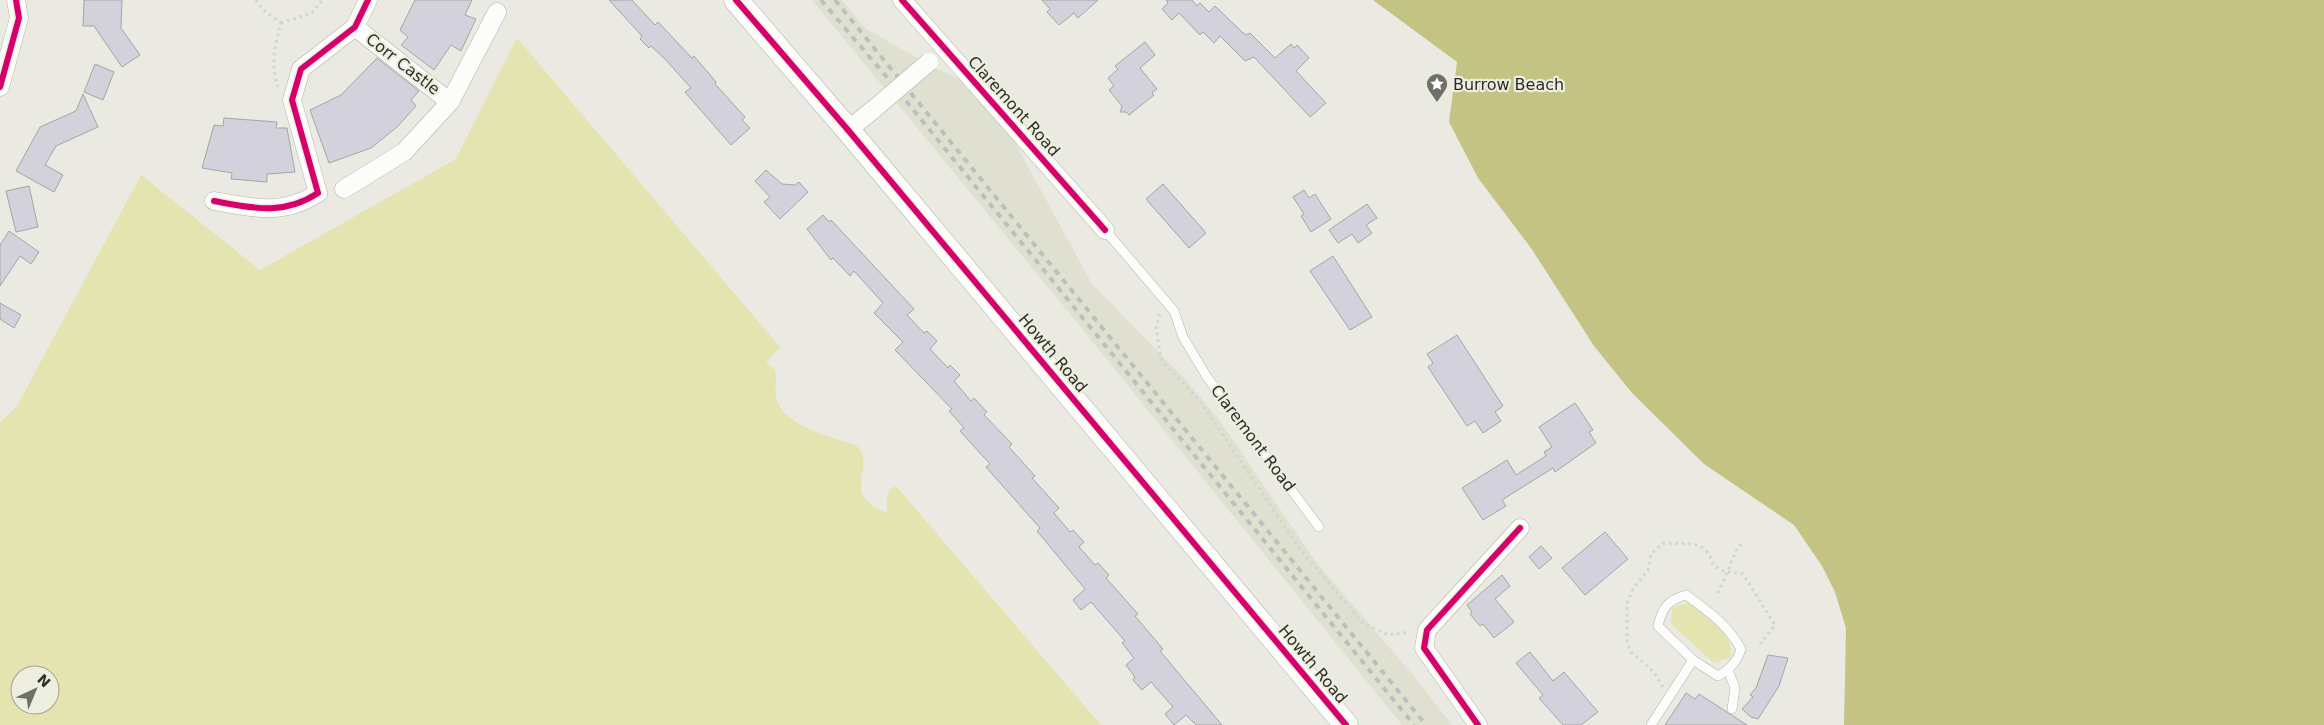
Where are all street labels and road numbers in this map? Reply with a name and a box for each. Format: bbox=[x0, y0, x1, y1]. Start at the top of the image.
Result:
street label: Corr Castle bbox=[362, 29, 444, 99]
street label: Claremont Road bbox=[964, 52, 1064, 160]
street label: Howth Road bbox=[1015, 310, 1091, 396]
street label: Claremont Road bbox=[1207, 381, 1299, 495]
street label: Howth Road bbox=[1275, 621, 1351, 707]

